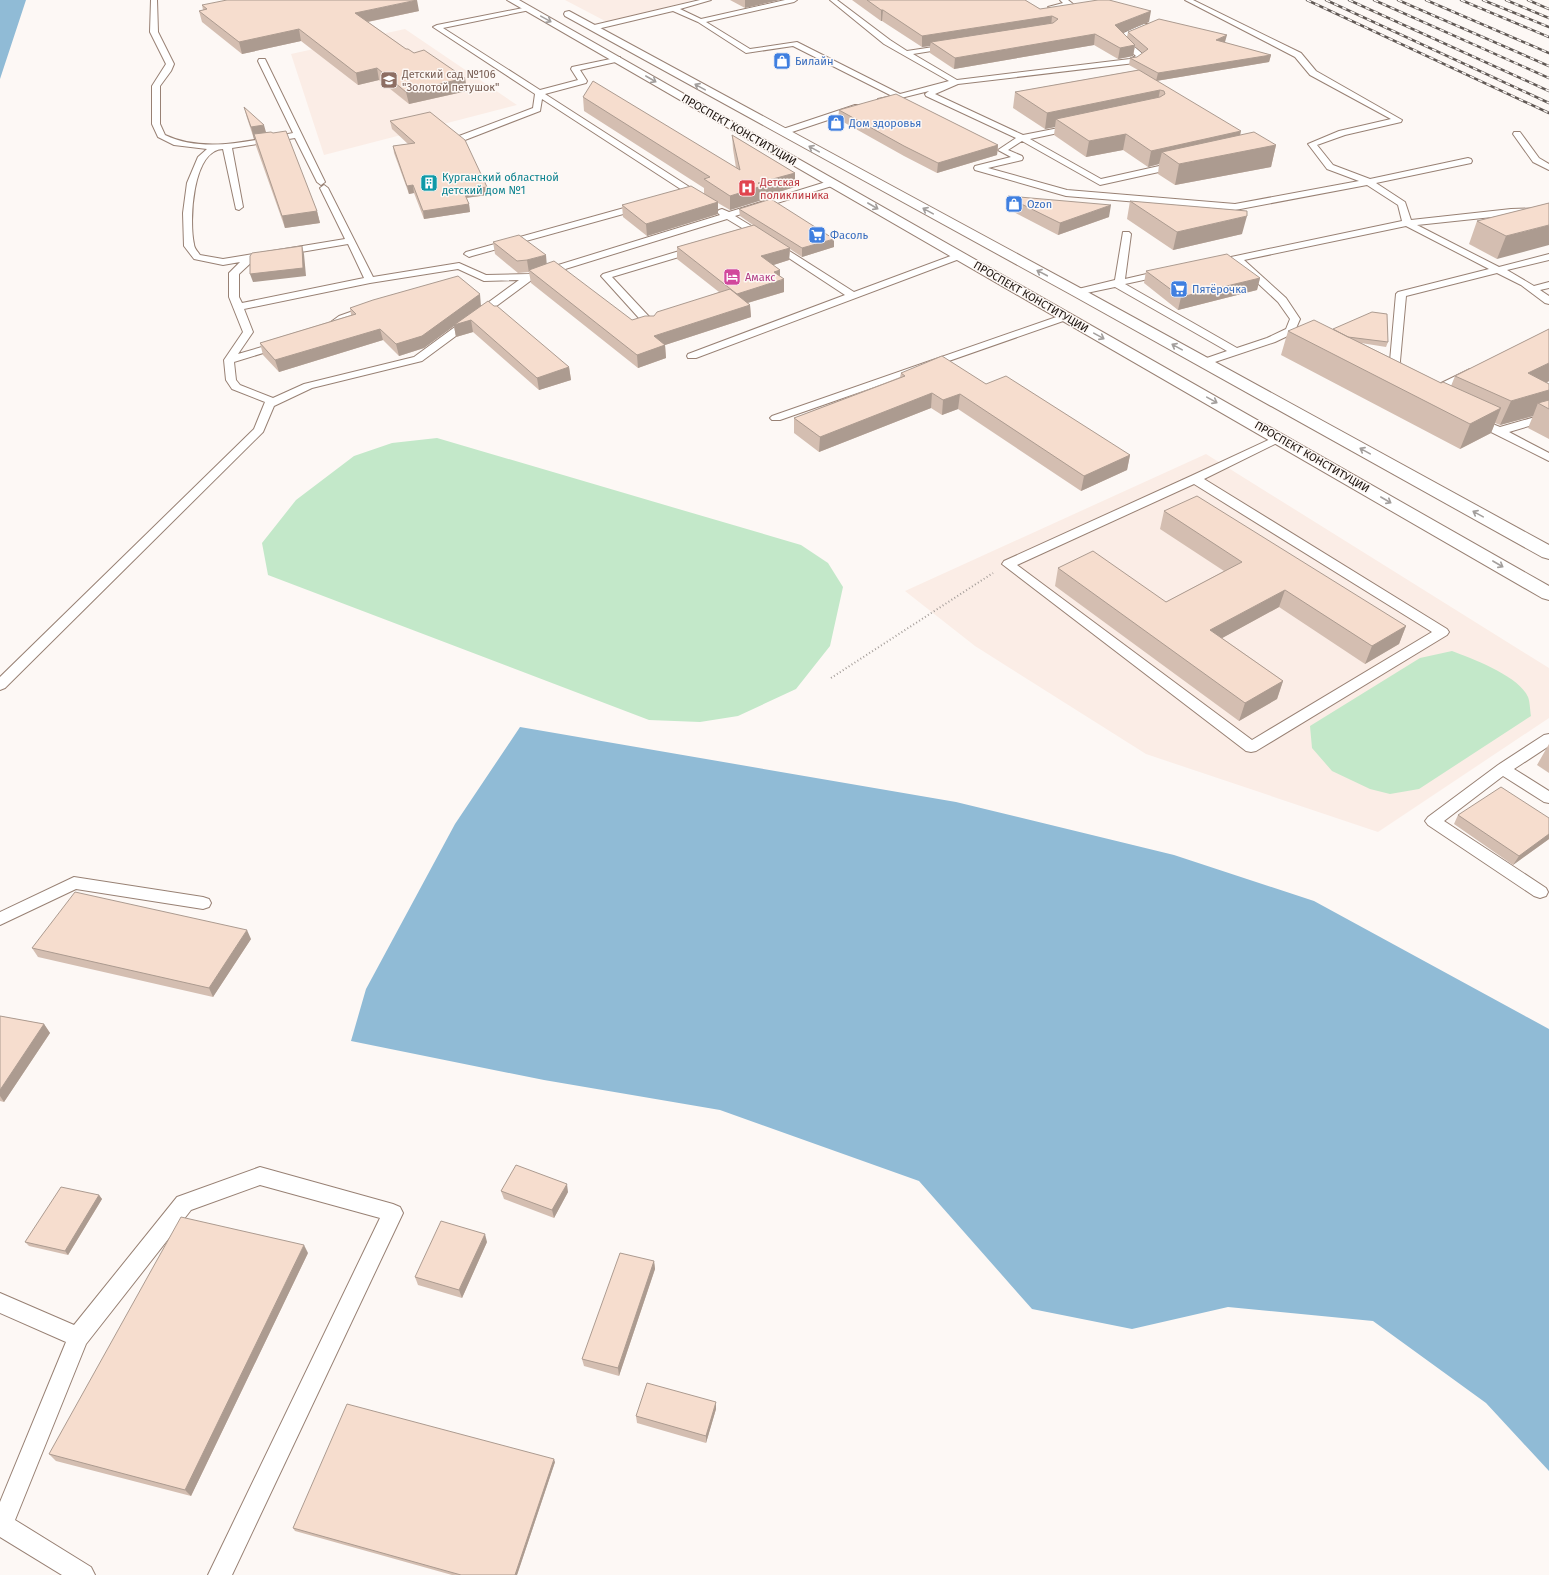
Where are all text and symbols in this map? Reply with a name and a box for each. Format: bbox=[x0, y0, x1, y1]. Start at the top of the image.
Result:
one-way arrow bbox=[540, 16, 552, 24]
shop icon: Билайн bbox=[772, 51, 792, 71]
place label: Билайн bbox=[795, 55, 833, 68]
place label: Детский сад №106 "Золотой петушок" bbox=[401, 68, 499, 94]
school or university icon: Детский сад №106 "Золотой петушок" bbox=[379, 70, 399, 90]
one-way arrow bbox=[645, 75, 657, 83]
one-way arrow bbox=[694, 82, 706, 90]
street label: ПРОСПЕКТ КОНСТИТУЦИИ bbox=[679, 92, 799, 168]
shop icon: Дом здоровья bbox=[826, 113, 846, 133]
place label: Дом здоровья bbox=[848, 117, 921, 130]
one-way arrow bbox=[808, 145, 820, 152]
place label: Курганский областной детский дом №1 bbox=[442, 171, 559, 197]
building icon: Курганский областной детский дом №1 bbox=[419, 173, 439, 193]
place label: Детская поликлиника bbox=[759, 176, 829, 202]
hospital icon: Детская поликлиника bbox=[737, 178, 757, 198]
shop icon: Ozon bbox=[1004, 194, 1024, 214]
place label: Ozon bbox=[1027, 198, 1052, 211]
one-way arrow bbox=[867, 203, 879, 211]
one-way arrow bbox=[922, 207, 934, 215]
supermarket icon: Фасоль bbox=[807, 225, 827, 245]
place label: Фасоль bbox=[830, 229, 869, 242]
street label: ПРОСПЕКТ КОНСТИТУЦИИ bbox=[971, 259, 1091, 335]
hotel icon: Амакс bbox=[722, 267, 742, 287]
one-way arrow bbox=[1037, 269, 1049, 276]
place label: Амакс bbox=[745, 271, 776, 284]
supermarket icon: Пятёрочка bbox=[1169, 279, 1189, 299]
place label: Пятёрочка bbox=[1192, 283, 1247, 296]
one-way arrow bbox=[1093, 333, 1105, 341]
one-way arrow bbox=[1171, 343, 1183, 351]
one-way arrow bbox=[1206, 397, 1218, 405]
street label: ПРОСПЕКТ КОНСТИТУЦИИ bbox=[1252, 419, 1372, 495]
one-way arrow bbox=[1359, 447, 1371, 454]
one-way arrow bbox=[1380, 496, 1392, 504]
one-way arrow bbox=[1472, 510, 1484, 517]
one-way arrow bbox=[1492, 561, 1504, 569]

